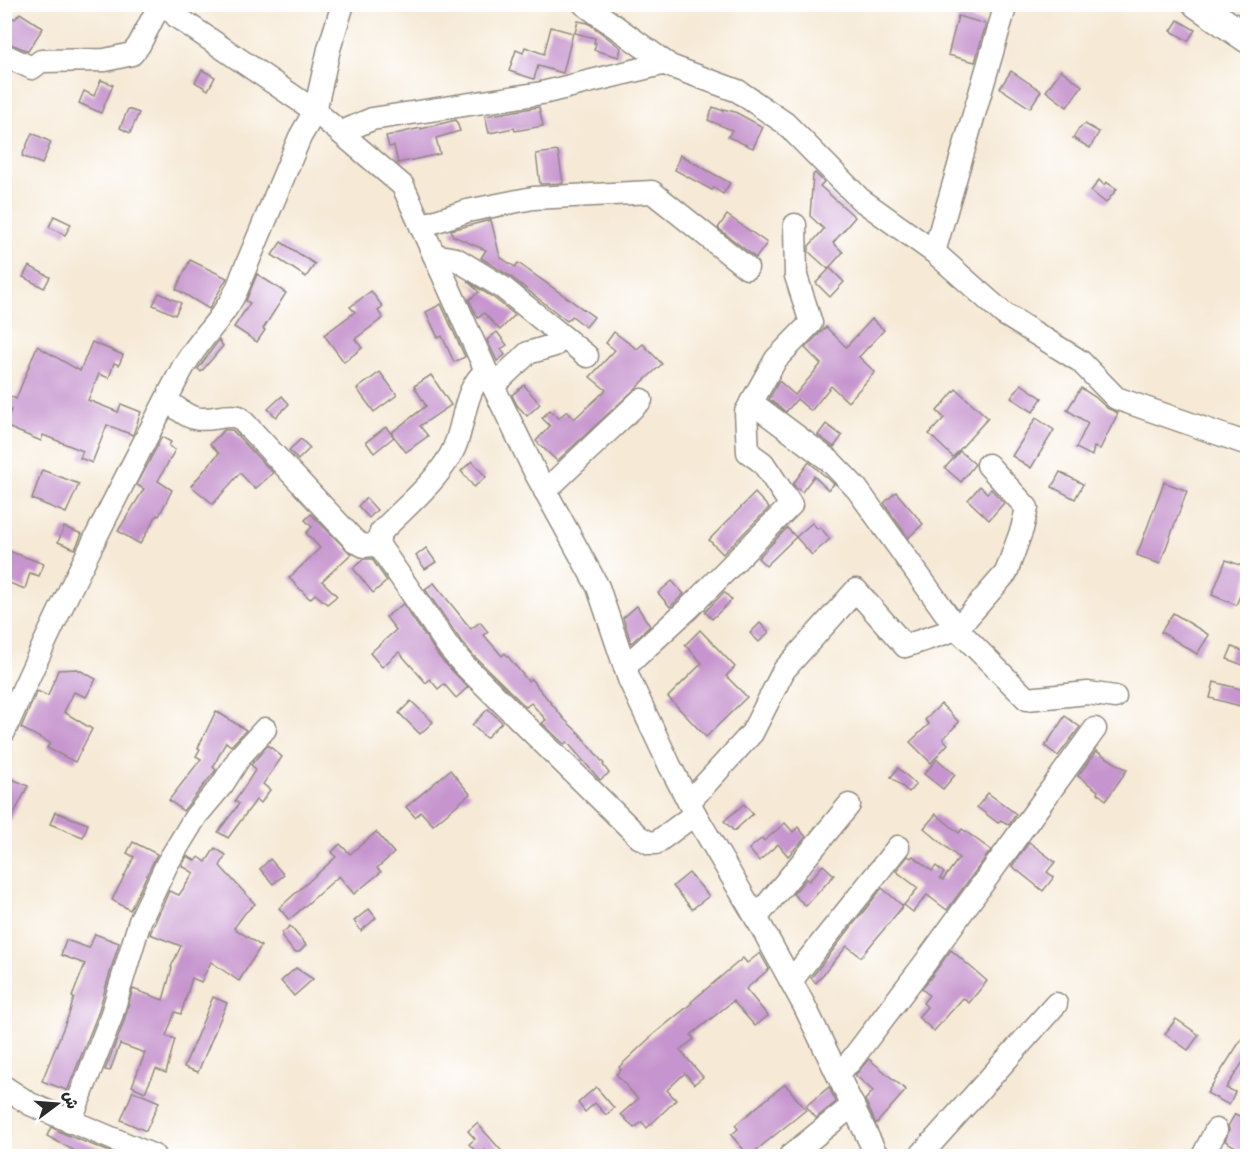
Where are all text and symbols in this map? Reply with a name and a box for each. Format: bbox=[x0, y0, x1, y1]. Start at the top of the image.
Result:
north arrow bbox=[27, 1074, 87, 1134]
text: ش bbox=[58, 1089, 82, 1111]

